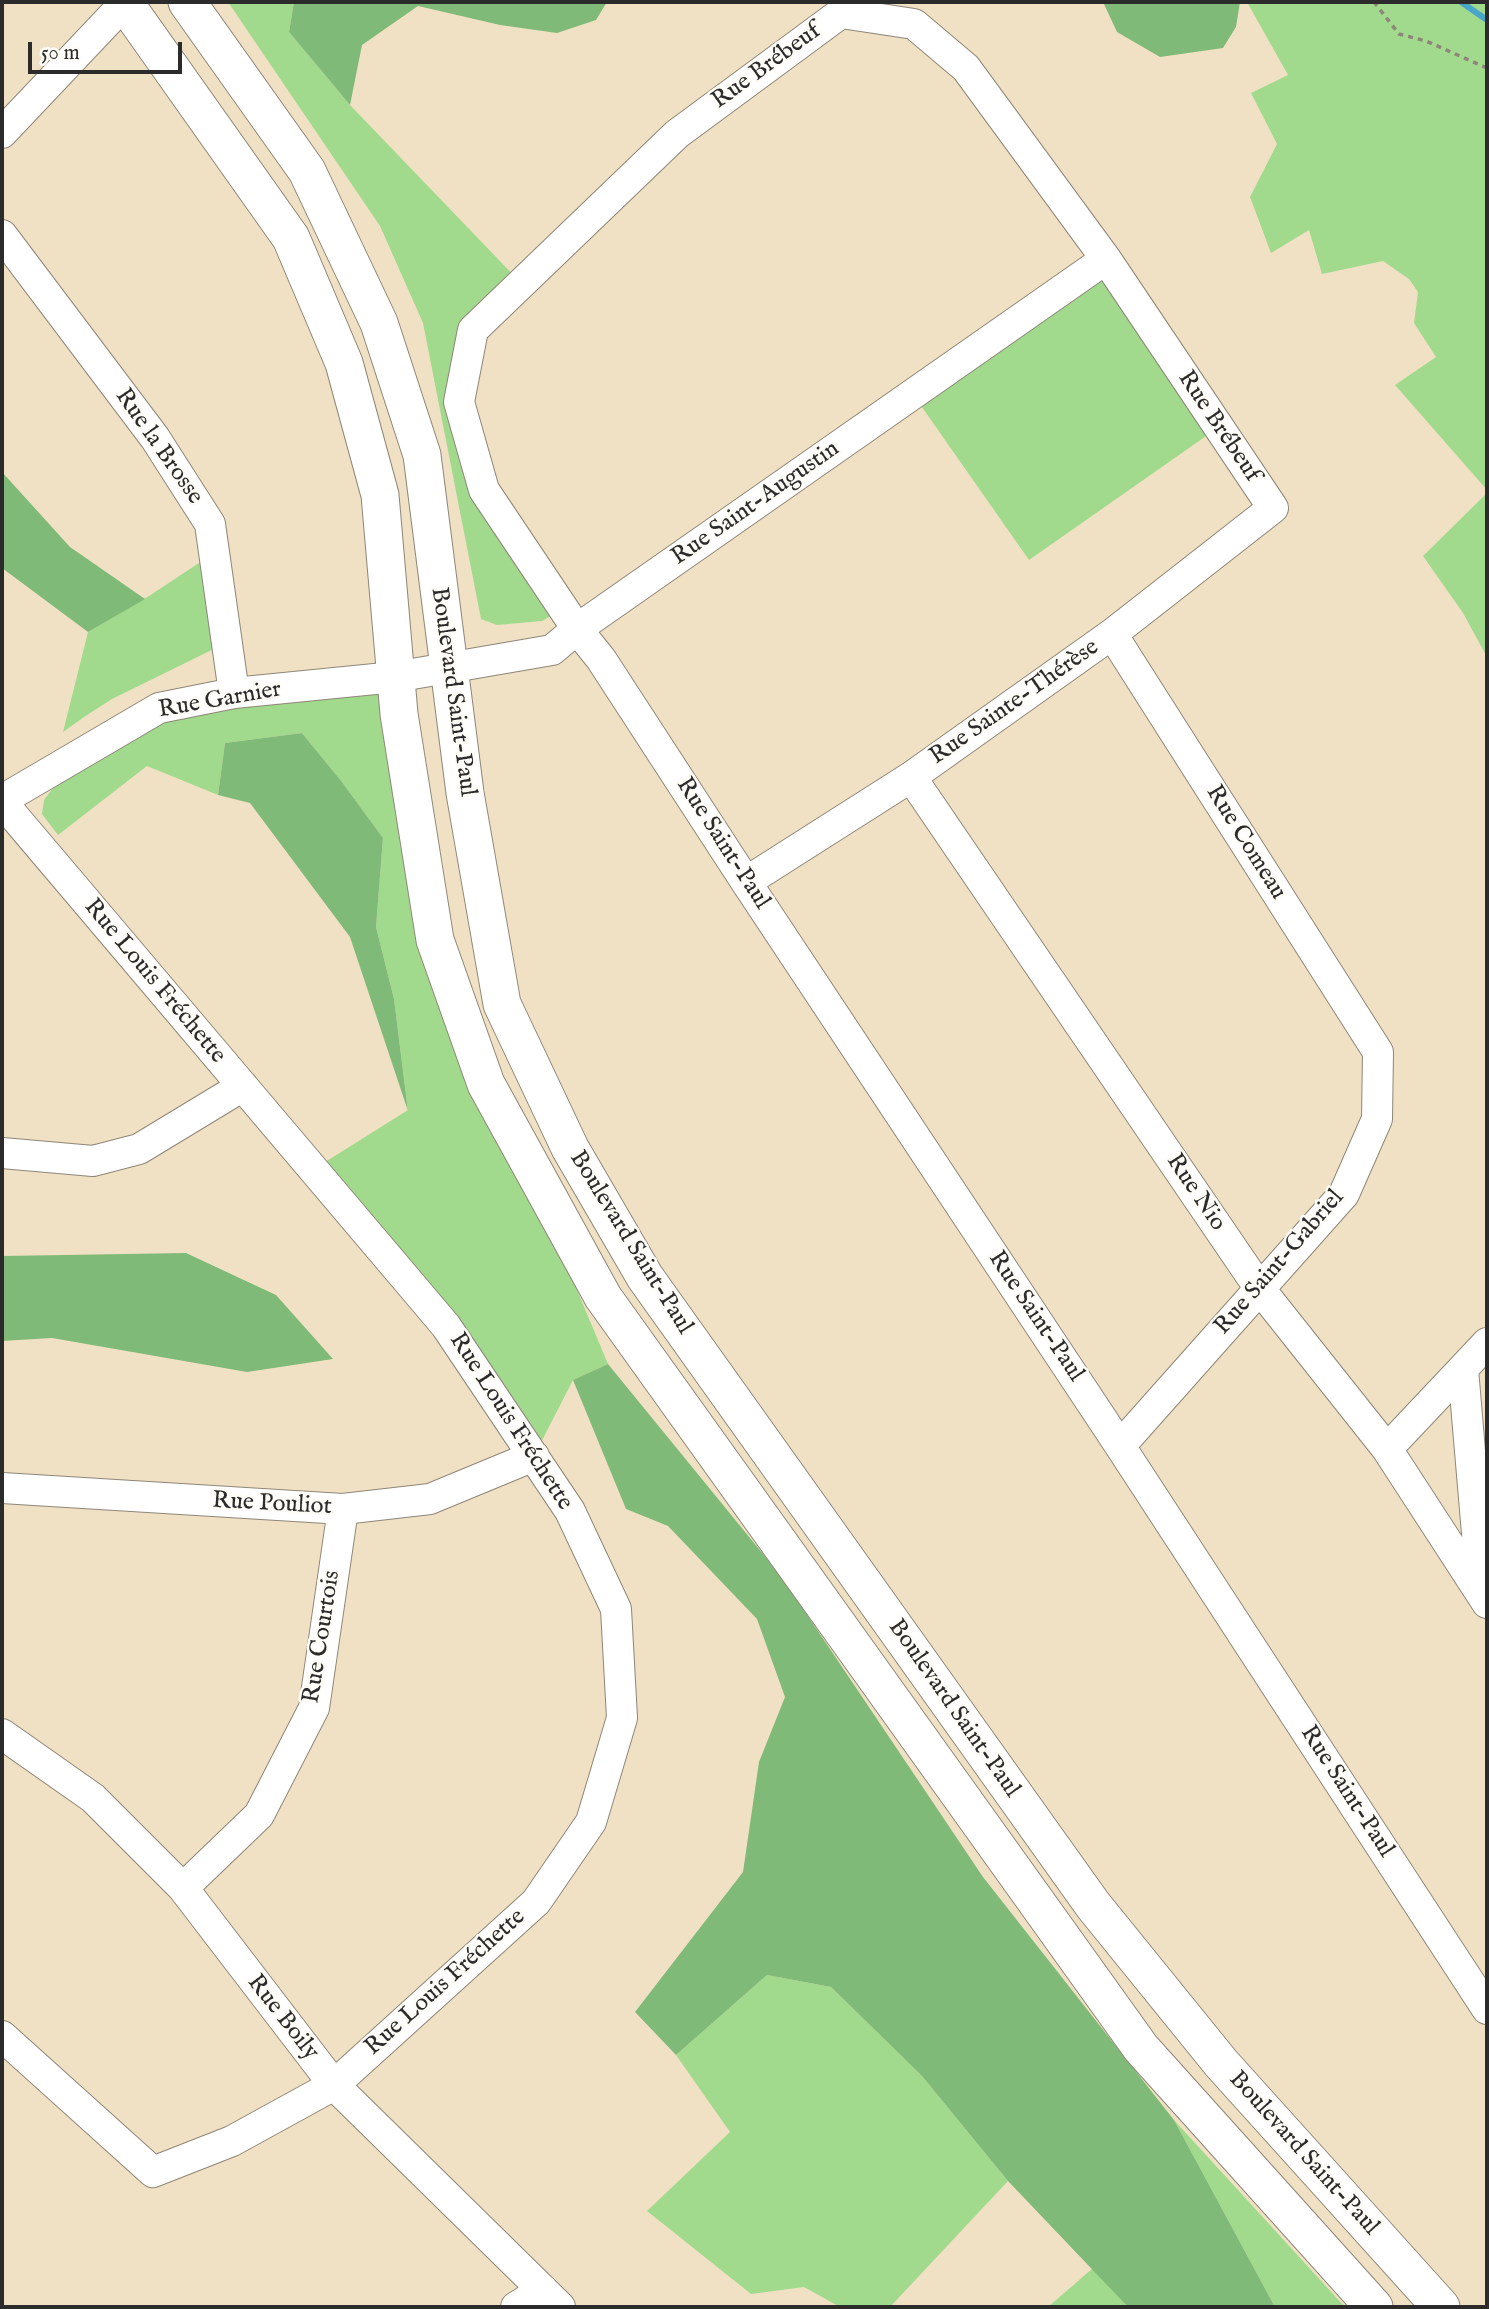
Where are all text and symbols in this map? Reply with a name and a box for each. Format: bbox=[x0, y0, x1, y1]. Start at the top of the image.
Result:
street label: Rue Brébeuf bbox=[707, 18, 827, 116]
scale bar bbox=[32, 28, 186, 72]
text: 50 m bbox=[41, 40, 80, 67]
street label: Rue Brébeuf bbox=[1170, 366, 1266, 488]
street label: Rue la Brosse bbox=[108, 384, 208, 510]
street label: Rue Saint-Augustin bbox=[667, 435, 845, 573]
street label: Boulevard Saint-Paul bbox=[423, 586, 481, 798]
street label: Rue Sainte-Thérèse bbox=[925, 634, 1105, 772]
street label: Rue Garnier bbox=[156, 676, 284, 726]
street label: Rue Saint-Paul bbox=[669, 773, 775, 915]
street label: Rue Comeau bbox=[1199, 781, 1291, 905]
street label: Rue Louis Fréchette bbox=[77, 894, 231, 1070]
street label: Boulevard Saint-Paul bbox=[562, 1146, 698, 1340]
street label: Rue Nio bbox=[1159, 1149, 1231, 1237]
street label: Rue Saint-Gabriel bbox=[1209, 1185, 1351, 1341]
street label: Rue Saint-Paul bbox=[981, 1246, 1089, 1388]
street label: Rue Louis Fréchette bbox=[442, 1328, 578, 1516]
street label: Rue Pouliot bbox=[212, 1487, 332, 1523]
street label: Rue Courtois bbox=[298, 1569, 348, 1705]
street label: Boulevard Saint-Paul bbox=[881, 1614, 1025, 1804]
street label: Rue Saint-Paul bbox=[1293, 1721, 1399, 1863]
street label: Rue Louis Fréchette bbox=[360, 1903, 532, 2063]
street label: Rue Boily bbox=[240, 1970, 324, 2066]
street label: Boulevard Saint-Paul bbox=[1222, 2066, 1384, 2242]

